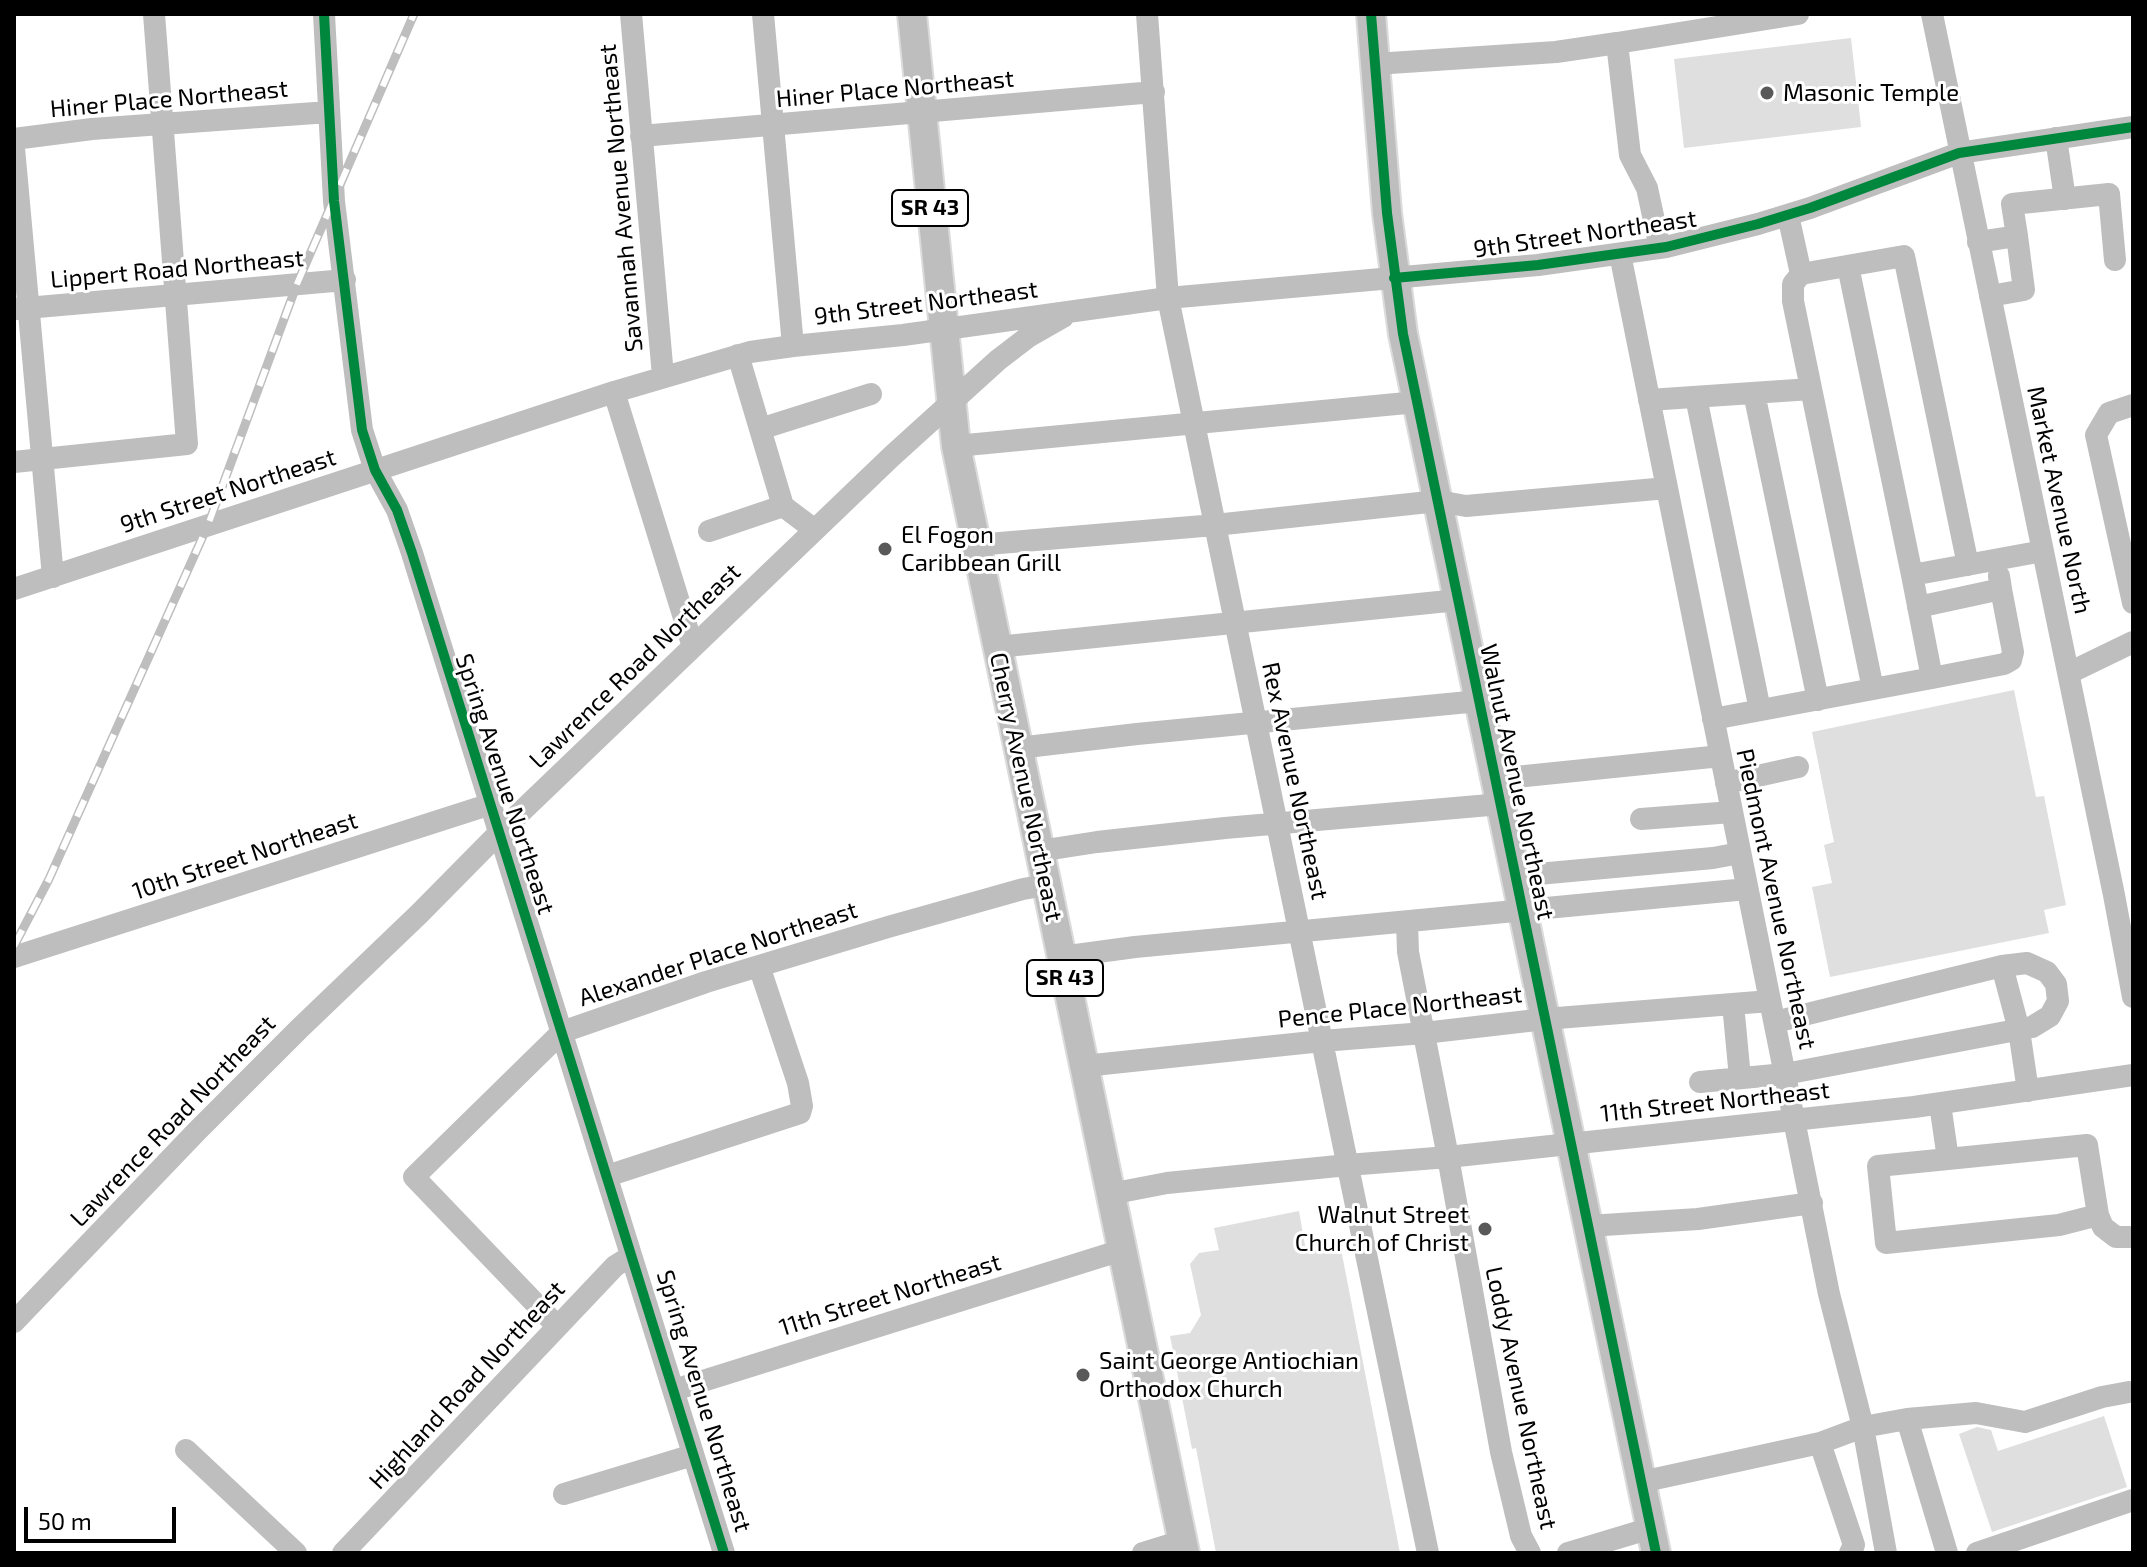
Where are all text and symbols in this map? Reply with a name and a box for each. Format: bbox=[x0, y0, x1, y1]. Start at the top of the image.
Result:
street label: Savannah Avenue Northeast bbox=[593, 43, 649, 353]
street label: Hiner Place Northeast bbox=[775, 64, 1015, 114]
street label: Hiner Place Northeast bbox=[49, 74, 289, 124]
place label: Masonic Temple bbox=[1783, 79, 1959, 107]
marker: Masonic Temple bbox=[1758, 84, 1776, 102]
road number: SR 43 bbox=[892, 190, 968, 226]
street label: 9th Street Northeast bbox=[1472, 204, 1698, 264]
street label: Lippert Road Northeast bbox=[49, 244, 305, 294]
street label: 9th Street Northeast bbox=[813, 275, 1039, 331]
street label: Market Avenue North bbox=[2021, 383, 2097, 617]
street label: 9th Street Northeast bbox=[117, 443, 339, 539]
place label: El Fogon Caribbean Grill bbox=[901, 521, 1061, 577]
marker: El Fogon Caribbean Grill bbox=[876, 540, 894, 558]
street label: Lawrence Road Northeast bbox=[523, 558, 747, 774]
street label: Walnut Avenue Northeast bbox=[1474, 641, 1560, 923]
street label: Spring Avenue Northeast bbox=[449, 650, 561, 918]
street label: Cherry Avenue Northeast bbox=[983, 650, 1069, 924]
street label: Rex Avenue Northeast bbox=[1256, 660, 1334, 902]
street label: Piedmont Avenue Northeast bbox=[1730, 746, 1822, 1052]
street label: 10th Street Northeast bbox=[129, 806, 361, 906]
street label: Alexander Place Northeast bbox=[575, 895, 861, 1013]
road number: SR 43 bbox=[1027, 960, 1103, 996]
street label: Pence Place Northeast bbox=[1276, 980, 1524, 1034]
street label: Lawrence Road Northeast bbox=[65, 1009, 281, 1233]
street label: 11th Street Northeast bbox=[1599, 1076, 1831, 1128]
place label: Walnut Street Church of Christ bbox=[1295, 1201, 1469, 1257]
marker: Walnut Street Church of Christ bbox=[1476, 1220, 1494, 1238]
street label: 11th Street Northeast bbox=[776, 1248, 1004, 1342]
street label: Loddy Avenue Northeast bbox=[1479, 1264, 1563, 1532]
street label: Spring Avenue Northeast bbox=[650, 1267, 758, 1535]
street label: Highland Road Northeast bbox=[363, 1275, 571, 1495]
place label: Saint George Antiochian Orthodox Church bbox=[1099, 1347, 1359, 1403]
marker: Saint George Antiochian Orthodox Church bbox=[1074, 1366, 1092, 1384]
scale bar bbox=[28, 1491, 180, 1541]
text: 50 m bbox=[38, 1506, 92, 1535]

